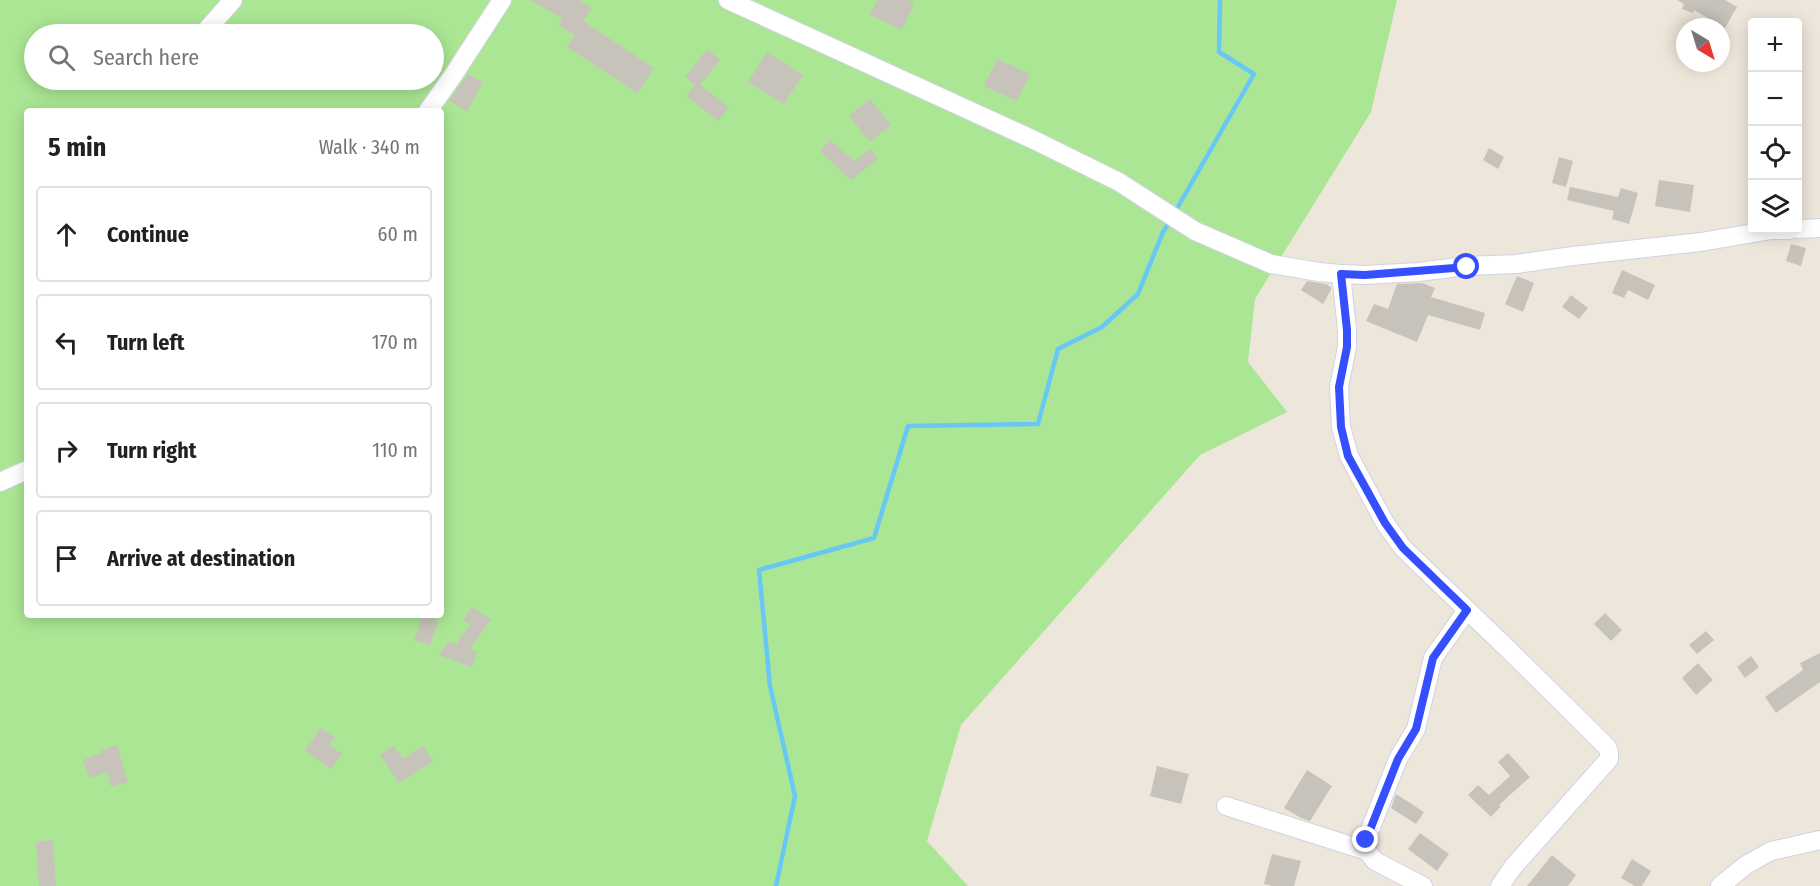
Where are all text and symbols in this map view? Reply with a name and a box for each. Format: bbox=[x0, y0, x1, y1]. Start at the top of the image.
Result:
north arrow bbox=[1676, 18, 1730, 72]
map controls bbox=[1748, 18, 1802, 234]
button: + bbox=[1748, 18, 1802, 72]
search box bbox=[24, 24, 444, 90]
icon: search bbox=[45, 41, 78, 74]
text: Search here bbox=[93, 44, 199, 71]
button: − bbox=[1748, 72, 1802, 126]
button: locate bbox=[1748, 126, 1802, 180]
text: 5 min bbox=[48, 132, 106, 163]
text: Walk · 340 m bbox=[319, 135, 420, 159]
button: layers bbox=[1748, 180, 1802, 234]
icon: ahead bbox=[50, 218, 83, 251]
text: Continue bbox=[107, 221, 189, 248]
text: 60 m bbox=[378, 222, 418, 246]
route start bbox=[1453, 253, 1479, 279]
icon: left bbox=[50, 326, 83, 359]
text: Turn left bbox=[107, 329, 185, 356]
text: 170 m bbox=[372, 330, 418, 354]
icon: right bbox=[50, 434, 83, 467]
text: Turn right bbox=[107, 437, 196, 464]
text: 110 m bbox=[372, 438, 418, 462]
icon: arrive bbox=[50, 542, 83, 575]
text: Arrive at destination bbox=[107, 545, 295, 572]
route end bbox=[1352, 826, 1378, 852]

